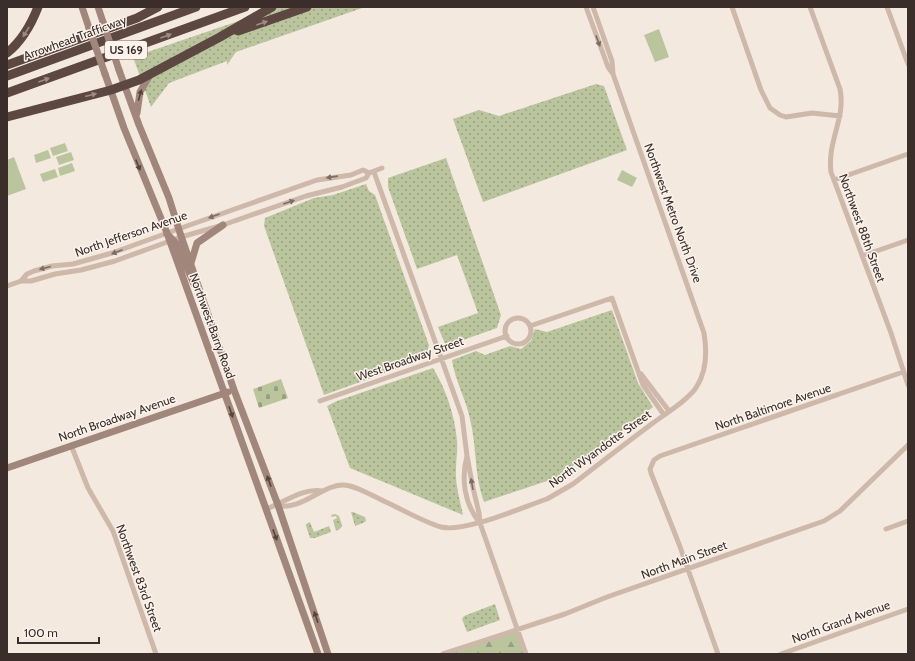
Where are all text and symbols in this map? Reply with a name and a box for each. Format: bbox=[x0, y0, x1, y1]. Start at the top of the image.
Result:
street label: Arrowhead Trafficway bbox=[21, 12, 128, 63]
one-way arrow bbox=[257, 19, 269, 25]
one-way arrow bbox=[22, 26, 29, 38]
one-way arrow bbox=[160, 32, 172, 38]
one-way arrow bbox=[596, 36, 602, 48]
road number: US 169 bbox=[105, 41, 147, 59]
one-way arrow bbox=[38, 77, 50, 83]
one-way arrow bbox=[137, 88, 143, 101]
one-way arrow bbox=[85, 92, 97, 98]
street label: Northwest Metro North Drive bbox=[641, 141, 706, 285]
one-way arrow bbox=[136, 159, 142, 171]
street label: Northwest 88th Street bbox=[836, 172, 889, 284]
one-way arrow bbox=[326, 174, 338, 180]
one-way arrow bbox=[284, 198, 296, 204]
street label: North Jefferson Avenue bbox=[73, 207, 189, 260]
one-way arrow bbox=[207, 214, 219, 220]
one-way arrow bbox=[110, 249, 122, 255]
one-way arrow bbox=[39, 266, 51, 272]
street label: Northwest Barry Road bbox=[186, 271, 238, 381]
street label: West Broadway Street bbox=[354, 333, 465, 384]
street label: North Baltimore Avenue bbox=[713, 380, 833, 433]
street label: North Broadway Avenue bbox=[56, 390, 177, 445]
one-way arrow bbox=[229, 407, 235, 419]
street label: North Wyandotte Street bbox=[546, 407, 654, 491]
one-way arrow bbox=[266, 475, 272, 487]
one-way arrow bbox=[469, 478, 475, 491]
street label: Northwest 83rd Street bbox=[113, 522, 166, 634]
one-way arrow bbox=[273, 529, 279, 541]
street label: North Main Street bbox=[639, 537, 729, 582]
street label: North Grand Avenue bbox=[790, 597, 892, 646]
one-way arrow bbox=[312, 611, 318, 623]
scale bar bbox=[18, 619, 99, 645]
text: 100 m bbox=[24, 625, 58, 640]

